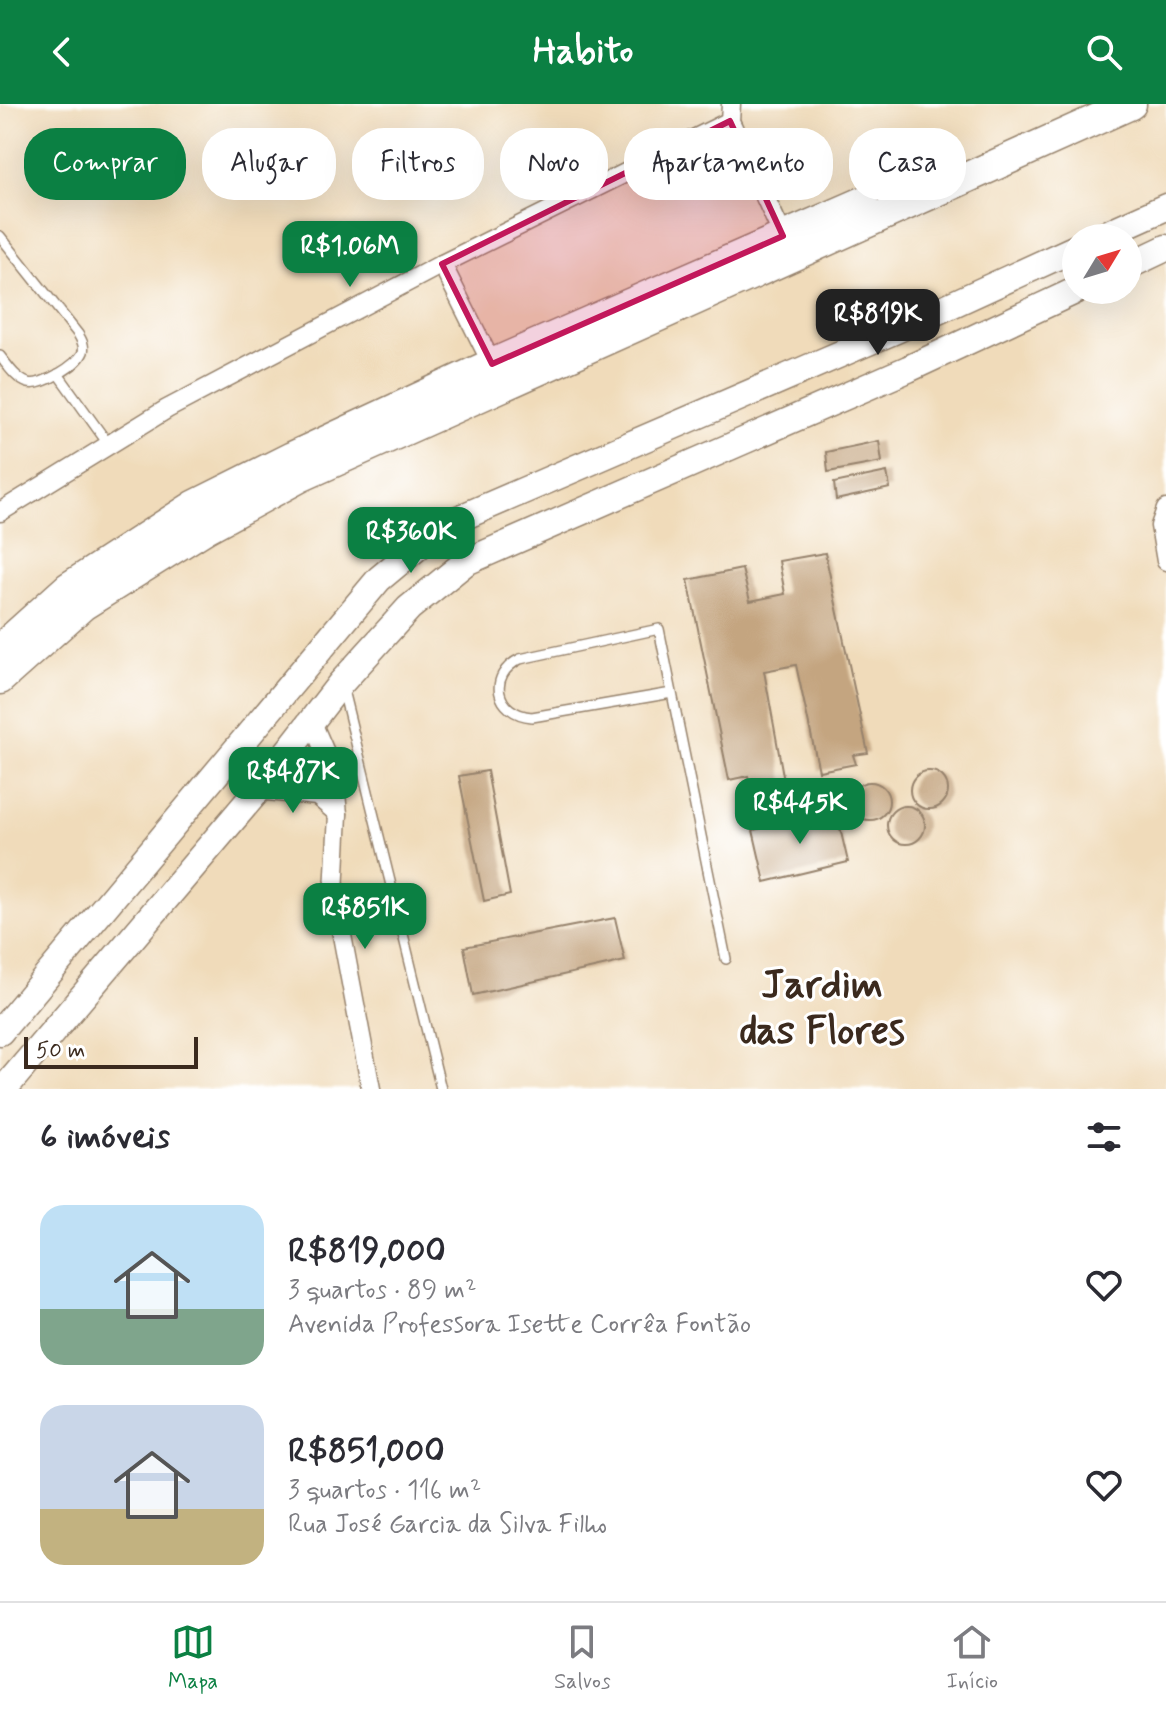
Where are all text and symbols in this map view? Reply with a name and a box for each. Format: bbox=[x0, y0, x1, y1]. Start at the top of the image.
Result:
text: Habito bbox=[533, 29, 633, 76]
icon: back bbox=[40, 30, 84, 74]
icon: search bbox=[1082, 30, 1126, 74]
chip: Comprar bbox=[24, 128, 186, 200]
chip: Alugar bbox=[202, 128, 336, 200]
chip: Filtros bbox=[352, 128, 484, 200]
chip: Novo bbox=[500, 128, 608, 200]
chip: Apartamento bbox=[624, 128, 833, 200]
chip: Casa bbox=[849, 128, 966, 200]
pin: R$1.06M bbox=[276, 221, 424, 289]
north arrow bbox=[1062, 224, 1142, 304]
map controls bbox=[1062, 224, 1142, 304]
text: R$1.06M bbox=[300, 230, 400, 264]
pin: R$819K bbox=[813, 289, 943, 357]
text: R$819K bbox=[834, 298, 922, 332]
pin: R$360K bbox=[346, 507, 476, 575]
text: R$360K bbox=[366, 516, 456, 550]
pin: R$487K bbox=[228, 747, 358, 815]
text: R$487K bbox=[247, 756, 339, 790]
pin: R$445K bbox=[735, 778, 865, 846]
text: R$445K bbox=[753, 787, 847, 821]
pin: R$851K bbox=[300, 883, 430, 951]
text: R$851K bbox=[321, 892, 409, 926]
district label: Jardim das Flores bbox=[739, 960, 905, 1058]
scale bar bbox=[24, 1033, 198, 1069]
text: 50 m bbox=[36, 1037, 85, 1065]
text: 6 imóveis bbox=[40, 1115, 170, 1160]
icon: filters bbox=[1082, 1115, 1126, 1159]
text: R$819,000 bbox=[288, 1229, 446, 1274]
icon: home bbox=[104, 1237, 200, 1333]
icon: heart bbox=[1082, 1263, 1126, 1307]
text: 3 quartos · 89 m² bbox=[288, 1274, 476, 1308]
text: Avenida Professora Isette Corrêa Fontão bbox=[288, 1308, 751, 1342]
text: R$851,000 bbox=[288, 1429, 445, 1474]
icon: home bbox=[104, 1437, 200, 1533]
icon: heart bbox=[1082, 1463, 1126, 1507]
text: 3 quartos · 116 m² bbox=[288, 1474, 481, 1508]
text: Rua José Garcia da Silva Filho bbox=[288, 1508, 607, 1542]
tab: Mapa bbox=[168, 1620, 218, 1696]
tab: Salvos bbox=[554, 1620, 611, 1696]
tab: Início bbox=[946, 1620, 998, 1696]

